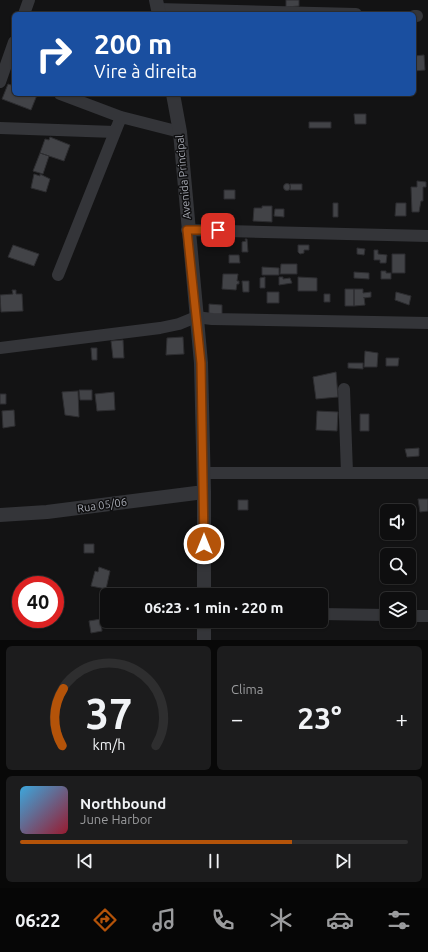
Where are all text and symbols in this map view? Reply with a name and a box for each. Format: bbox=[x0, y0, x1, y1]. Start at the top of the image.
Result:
icon: right bbox=[28, 28, 80, 80]
text: 200 m bbox=[94, 28, 172, 59]
text: Vire à direita bbox=[94, 61, 197, 81]
street label: Avenida Principal bbox=[173, 134, 193, 220]
pin bbox=[201, 213, 235, 247]
icon: arrive bbox=[207, 219, 229, 241]
street label: Rua 05/06 bbox=[76, 496, 128, 514]
map controls bbox=[380, 504, 416, 628]
button: sound bbox=[380, 504, 416, 540]
position arrow bbox=[183, 523, 225, 565]
button: search bbox=[380, 548, 416, 584]
speed limit sign: 40 bbox=[12, 576, 64, 628]
button: layers bbox=[380, 592, 416, 628]
text: 06:23 · 1 min · 220 m bbox=[145, 599, 283, 616]
text: Clima bbox=[231, 682, 263, 696]
text: 37 bbox=[85, 690, 132, 737]
text: 23° bbox=[297, 701, 342, 735]
text: − bbox=[231, 706, 243, 731]
text: + bbox=[396, 706, 408, 731]
text: km/h bbox=[92, 737, 125, 753]
text: Northbound bbox=[80, 795, 166, 812]
text: June Harbor bbox=[80, 812, 152, 826]
icon: previous bbox=[74, 850, 96, 872]
icon: pause bbox=[203, 850, 225, 872]
icon: next bbox=[332, 850, 354, 872]
icon: directions bbox=[91, 906, 119, 934]
icon: music bbox=[150, 906, 178, 934]
icon: phone bbox=[209, 906, 237, 934]
icon: climate bbox=[267, 906, 295, 934]
icon: car bbox=[326, 906, 354, 934]
icon: filters bbox=[385, 906, 413, 934]
text: 06:22 bbox=[15, 910, 60, 930]

